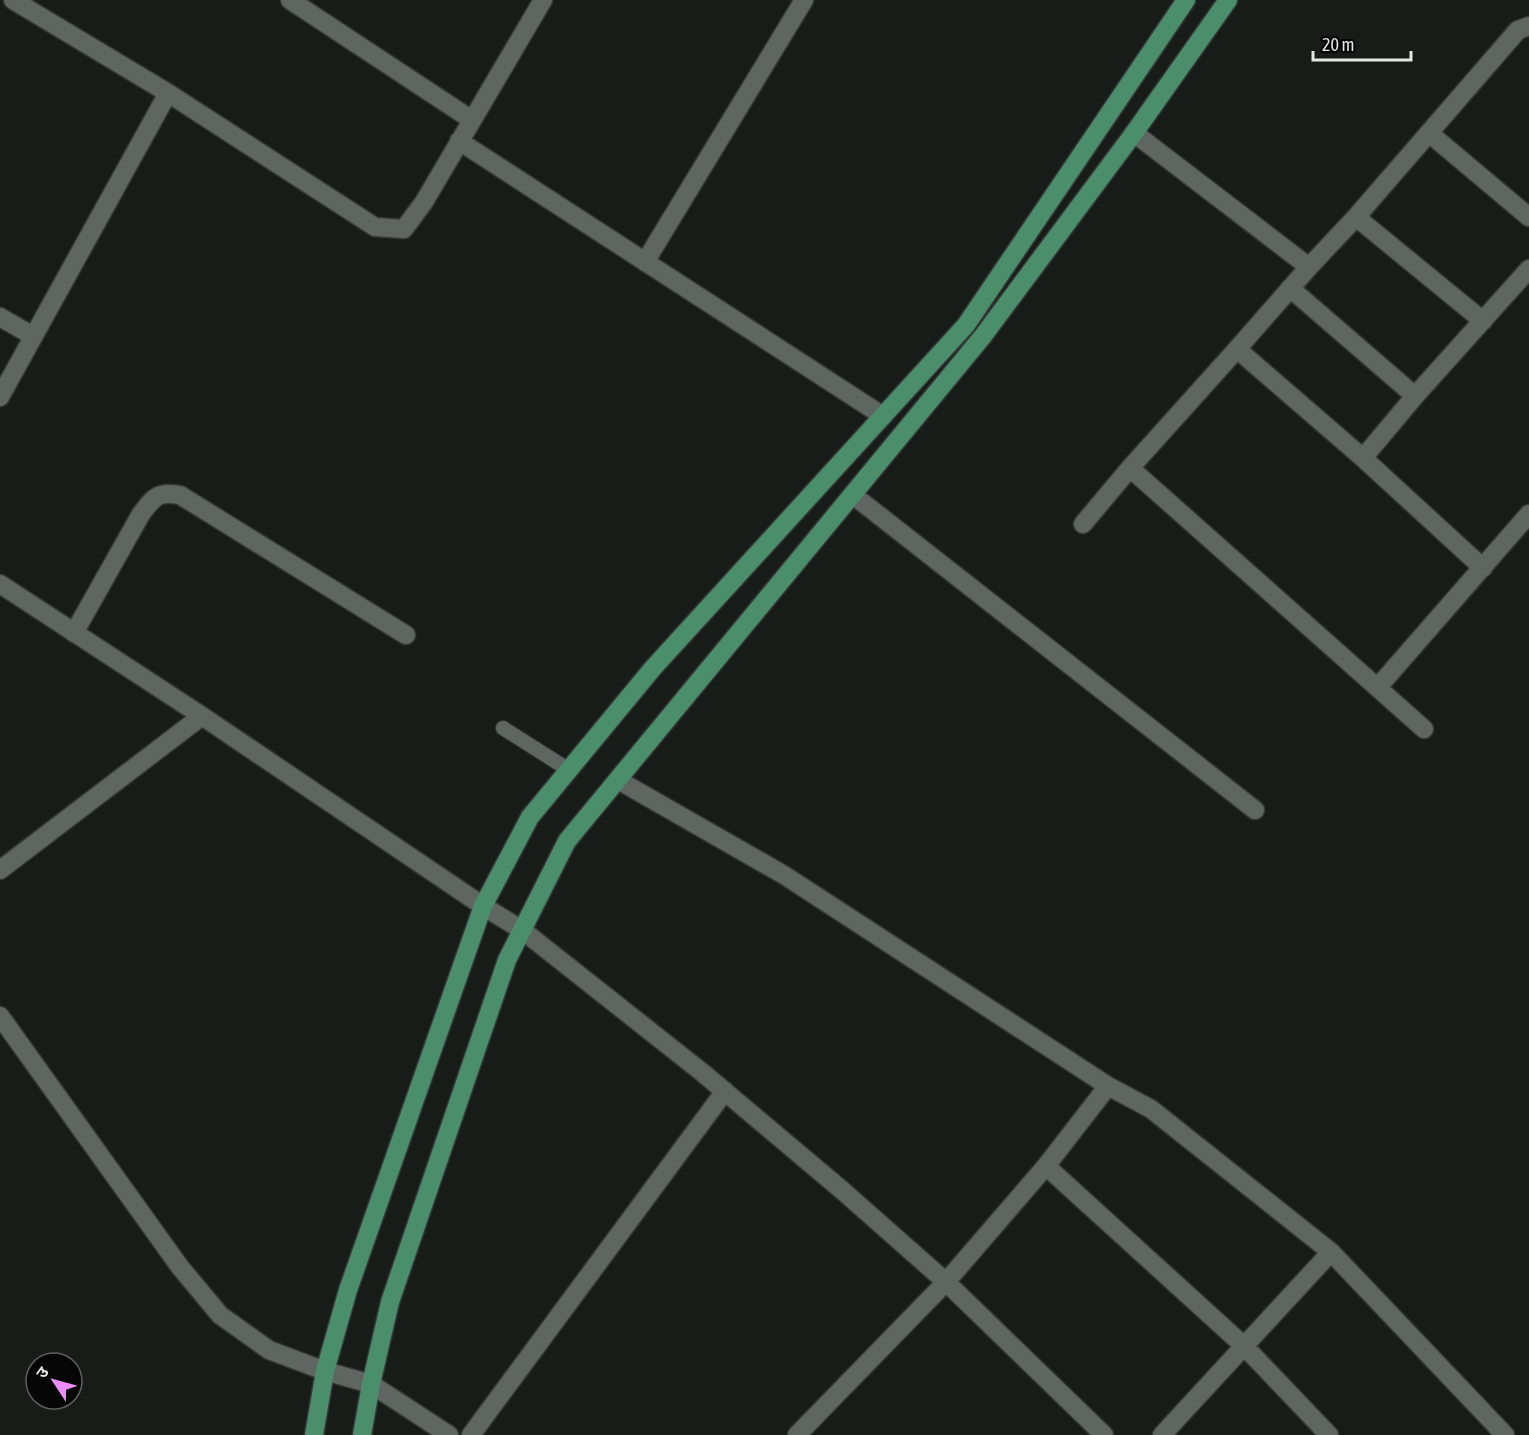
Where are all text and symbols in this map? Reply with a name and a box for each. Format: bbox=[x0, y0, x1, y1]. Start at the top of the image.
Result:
scale bar bbox=[1313, 24, 1410, 62]
text: 20 m bbox=[1322, 34, 1354, 55]
north arrow bbox=[24, 1351, 84, 1411]
text: उ bbox=[32, 1363, 52, 1381]

